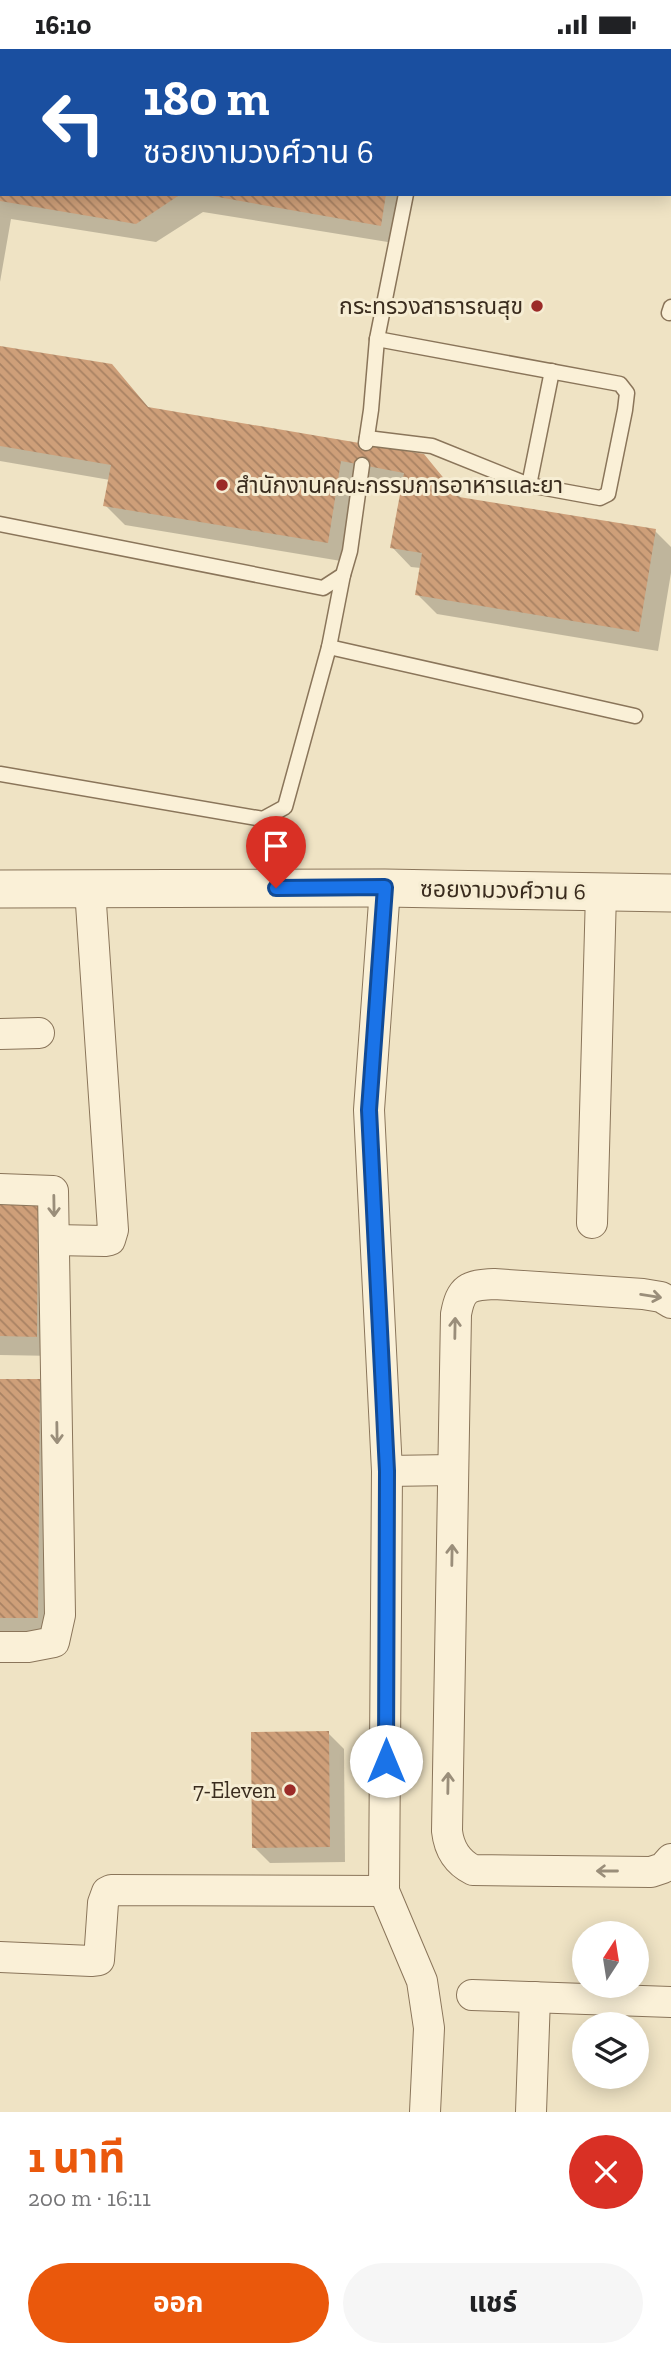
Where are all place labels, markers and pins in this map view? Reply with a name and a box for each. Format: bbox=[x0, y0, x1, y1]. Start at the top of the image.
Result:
place label: กระทรวงสาธารณสุข bbox=[339, 292, 523, 320]
marker: กระทรวงสาธารณสุข bbox=[529, 298, 545, 314]
place label: สำนักงานคณะกรรมการอาหารและยา bbox=[236, 471, 563, 499]
marker: สำนักงานคณะกรรมการอาหารและยา bbox=[214, 477, 230, 493]
pin bbox=[246, 816, 306, 888]
place label: 7-Eleven bbox=[193, 1776, 276, 1804]
marker: 7-Eleven bbox=[282, 1782, 298, 1798]

